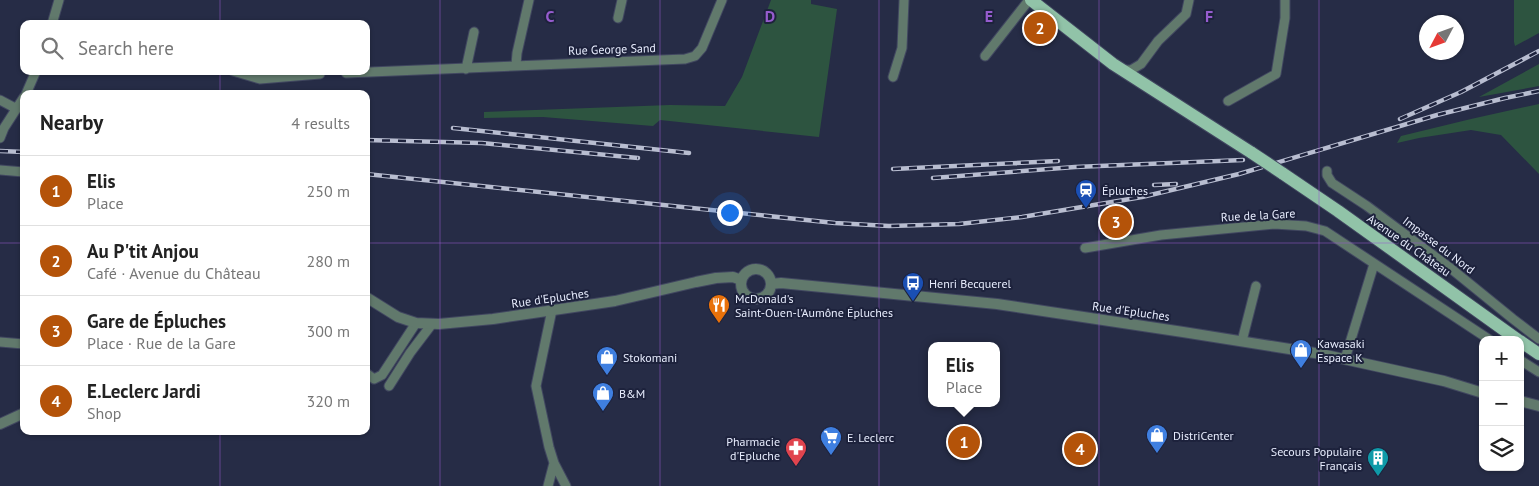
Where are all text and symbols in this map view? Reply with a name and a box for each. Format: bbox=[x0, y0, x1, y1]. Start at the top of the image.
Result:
text: C bbox=[546, 6, 555, 26]
text: D bbox=[765, 6, 775, 26]
text: E bbox=[985, 6, 993, 26]
text: F bbox=[1205, 6, 1213, 26]
pin: 2 bbox=[1024, 9, 1056, 47]
north arrow bbox=[1419, 15, 1464, 60]
search box bbox=[20, 20, 370, 75]
icon: search bbox=[38, 34, 66, 62]
text: Search here bbox=[78, 36, 174, 60]
street label: Rue George Sand bbox=[568, 40, 656, 58]
text: Nearby bbox=[40, 109, 103, 136]
text: 4 results bbox=[291, 113, 350, 133]
text: Elis bbox=[87, 169, 116, 193]
station icon: Épluches bbox=[1074, 178, 1098, 209]
text: 1 bbox=[51, 181, 61, 201]
text: 250 m bbox=[307, 181, 350, 201]
place label: Épluches bbox=[1102, 183, 1148, 198]
text: Place bbox=[87, 193, 124, 213]
your location bbox=[717, 200, 743, 226]
pin: 3 bbox=[1100, 203, 1132, 241]
street label: Rue de la Gare bbox=[1220, 206, 1296, 224]
street label: Avenue du Château bbox=[1364, 211, 1454, 279]
street label: Impasse du Nord bbox=[1400, 213, 1478, 277]
text: Au P'tit Anjou bbox=[87, 239, 199, 263]
text: 2 bbox=[51, 251, 61, 271]
text: 280 m bbox=[307, 251, 350, 271]
text: Café · Avenue du Château bbox=[87, 263, 261, 283]
bus stop icon: Henri Becquerel bbox=[901, 271, 925, 302]
place label: Henri Becquerel bbox=[929, 276, 1012, 291]
street label: Rue d'Epluches bbox=[510, 285, 590, 311]
place label: McDonald's Saint-Ouen-l'Aumône Épluches bbox=[735, 291, 893, 320]
restaurant icon: McDonald's Saint-Ouen-l'Aumône Épluches bbox=[707, 293, 731, 324]
street label: Rue d'Epluches bbox=[1091, 298, 1171, 324]
text: Gare de Épluches bbox=[87, 309, 226, 333]
text: 3 bbox=[51, 321, 61, 341]
text: 300 m bbox=[307, 321, 350, 341]
text: Place · Rue de la Gare bbox=[87, 333, 236, 353]
place label: Kawasaki Espace K bbox=[1317, 336, 1365, 365]
map controls bbox=[1479, 336, 1524, 471]
button: + bbox=[1479, 336, 1524, 381]
shop icon: Kawasaki Espace K bbox=[1289, 338, 1313, 369]
popup bbox=[928, 342, 1000, 407]
shop icon: Stokomani bbox=[595, 345, 619, 376]
place label: Stokomani bbox=[623, 350, 677, 365]
text: Elis bbox=[946, 353, 974, 377]
text: Place bbox=[946, 377, 982, 397]
text: E.Leclerc Jardi bbox=[87, 379, 201, 403]
shop icon: B&M bbox=[591, 381, 615, 412]
button: − bbox=[1479, 381, 1524, 426]
place label: B&M bbox=[619, 386, 645, 401]
text: 4 bbox=[51, 391, 61, 411]
text: 320 m bbox=[307, 391, 350, 411]
text: Shop bbox=[87, 403, 121, 423]
pin: 1 bbox=[948, 423, 980, 461]
shop icon: DistriCenter bbox=[1145, 423, 1169, 454]
supermarket icon: E. Leclerc bbox=[819, 425, 843, 456]
button: layers bbox=[1479, 426, 1524, 471]
place label: DistriCenter bbox=[1173, 428, 1234, 443]
place label: E. Leclerc bbox=[847, 430, 895, 445]
pin: 4 bbox=[1064, 430, 1096, 468]
place label: Pharmacie d'Epluche bbox=[726, 434, 780, 463]
pharmacy icon: Pharmacie d'Epluche bbox=[784, 436, 808, 467]
place label: Secours Populaire Français bbox=[1271, 444, 1362, 473]
building icon: Secours Populaire Français bbox=[1366, 446, 1390, 477]

